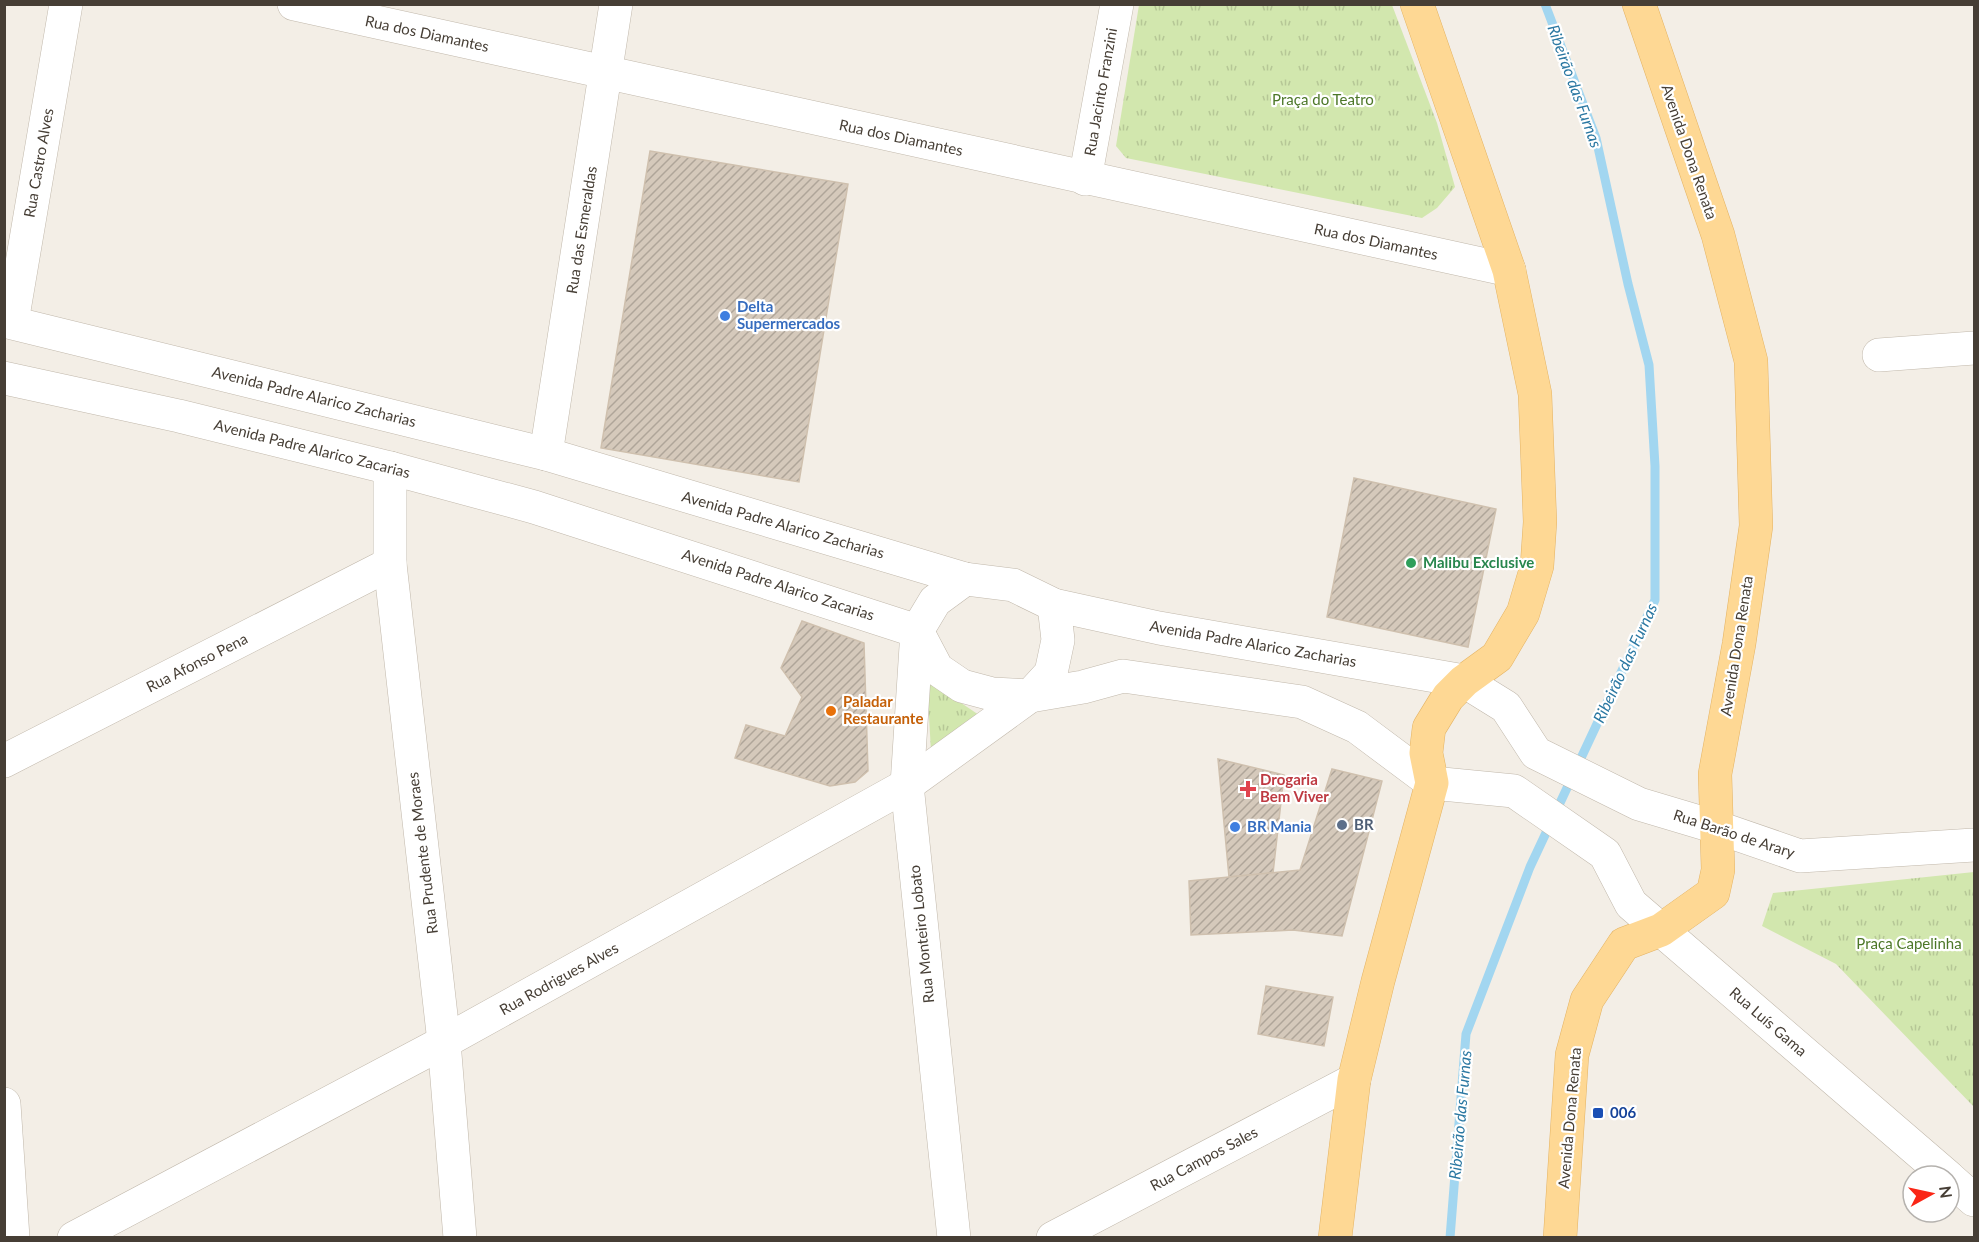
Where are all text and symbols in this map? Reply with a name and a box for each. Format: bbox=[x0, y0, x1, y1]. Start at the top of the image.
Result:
street label: Rua dos Diamantes bbox=[364, 11, 491, 55]
water label: Ribeirão das Furnas bbox=[1544, 22, 1607, 151]
street label: Rua Jacinto Franzini bbox=[1080, 26, 1120, 157]
street label: Avenida Dona Renata bbox=[1658, 82, 1721, 222]
park label: Praça do Teatro bbox=[1272, 90, 1374, 108]
street label: Rua Castro Alves bbox=[20, 107, 56, 219]
street label: Rua dos Diamantes bbox=[838, 115, 965, 159]
street label: Rua das Esmeraldas bbox=[562, 165, 600, 295]
street label: Rua dos Diamantes bbox=[1313, 219, 1440, 263]
place label: Delta Supermercados bbox=[737, 297, 841, 332]
marker: Delta Supermercados bbox=[718, 309, 732, 323]
street label: Avenida Padre Alarico Zacharias bbox=[210, 362, 418, 430]
street label: Avenida Padre Alarico Zacarias bbox=[212, 415, 412, 481]
street label: Avenida Padre Alarico Zacharias bbox=[680, 486, 887, 562]
street label: Avenida Padre Alarico Zacarias bbox=[680, 544, 877, 624]
place label: Malibu Exclusive bbox=[1423, 553, 1534, 571]
marker: Malibu Exclusive bbox=[1404, 556, 1418, 570]
street label: Avenida Dona Renata bbox=[1716, 575, 1756, 717]
water label: Ribeirão das Furnas bbox=[1589, 600, 1661, 726]
street label: Avenida Padre Alarico Zacharias bbox=[1148, 616, 1358, 670]
street label: Rua Afonso Pena bbox=[143, 629, 250, 695]
place label: Paladar Restaurante bbox=[843, 692, 923, 727]
marker: Paladar Restaurante bbox=[824, 704, 838, 718]
place label: Drogaria Bem Viver bbox=[1260, 770, 1329, 805]
street label: Rua Prudente de Moraes bbox=[403, 771, 441, 935]
marker: Drogaria Bem Viver bbox=[1241, 782, 1255, 796]
street label: Rua Barão de Arary bbox=[1671, 805, 1798, 861]
place label: BR bbox=[1354, 815, 1374, 833]
place label: BR Mania bbox=[1247, 817, 1312, 835]
marker: BR bbox=[1335, 818, 1349, 832]
marker: BR Mania bbox=[1228, 820, 1242, 834]
street label: Rua Monteiro Lobato bbox=[905, 864, 937, 1004]
park label: Praça Capelinha bbox=[1856, 934, 1962, 952]
street label: Rua Rodrigues Alves bbox=[496, 938, 621, 1018]
street label: Rua Luís Gama bbox=[1726, 983, 1811, 1060]
street label: Avenida Dona Renata bbox=[1554, 1047, 1584, 1189]
water label: Ribeirão das Furnas bbox=[1444, 1049, 1475, 1180]
place label: 006 bbox=[1610, 1103, 1636, 1121]
marker: 006 bbox=[1591, 1106, 1605, 1120]
street label: Rua Campos Sales bbox=[1147, 1122, 1260, 1194]
north arrow bbox=[1901, 1164, 1961, 1224]
text: N bbox=[1936, 1184, 1957, 1199]

